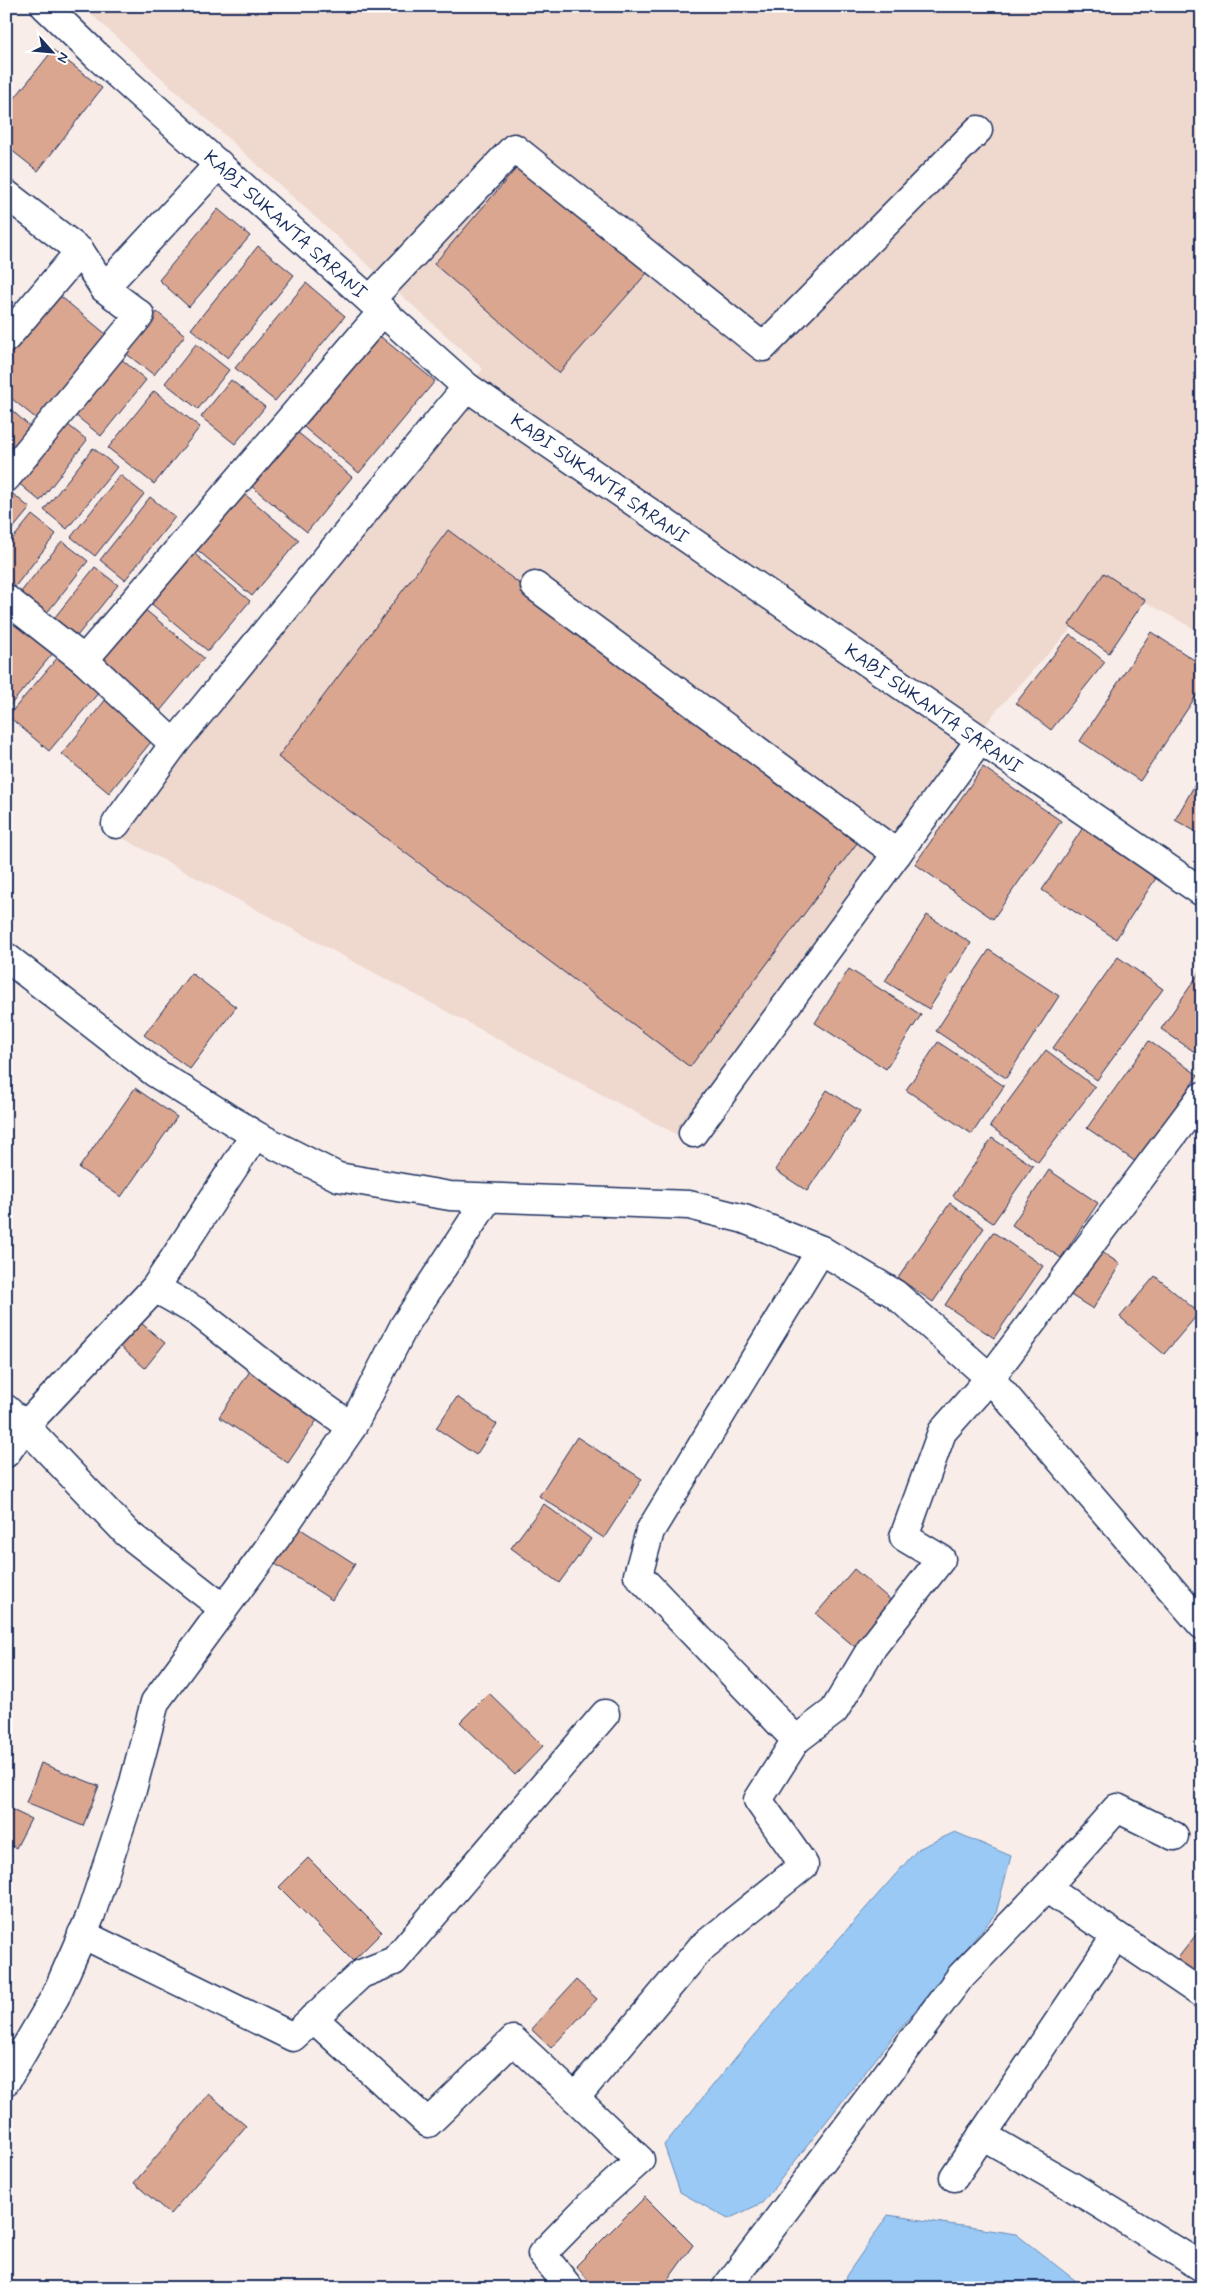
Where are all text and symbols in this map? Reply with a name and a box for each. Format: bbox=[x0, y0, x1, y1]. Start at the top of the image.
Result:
north arrow bbox=[28, 28, 78, 78]
text: N bbox=[53, 49, 73, 66]
street label: KABI SUKANTA SARANI bbox=[198, 145, 372, 305]
street label: KABI SUKANTA SARANI bbox=[505, 408, 693, 550]
street label: KABI SUKANTA SARANI bbox=[839, 638, 1027, 780]

